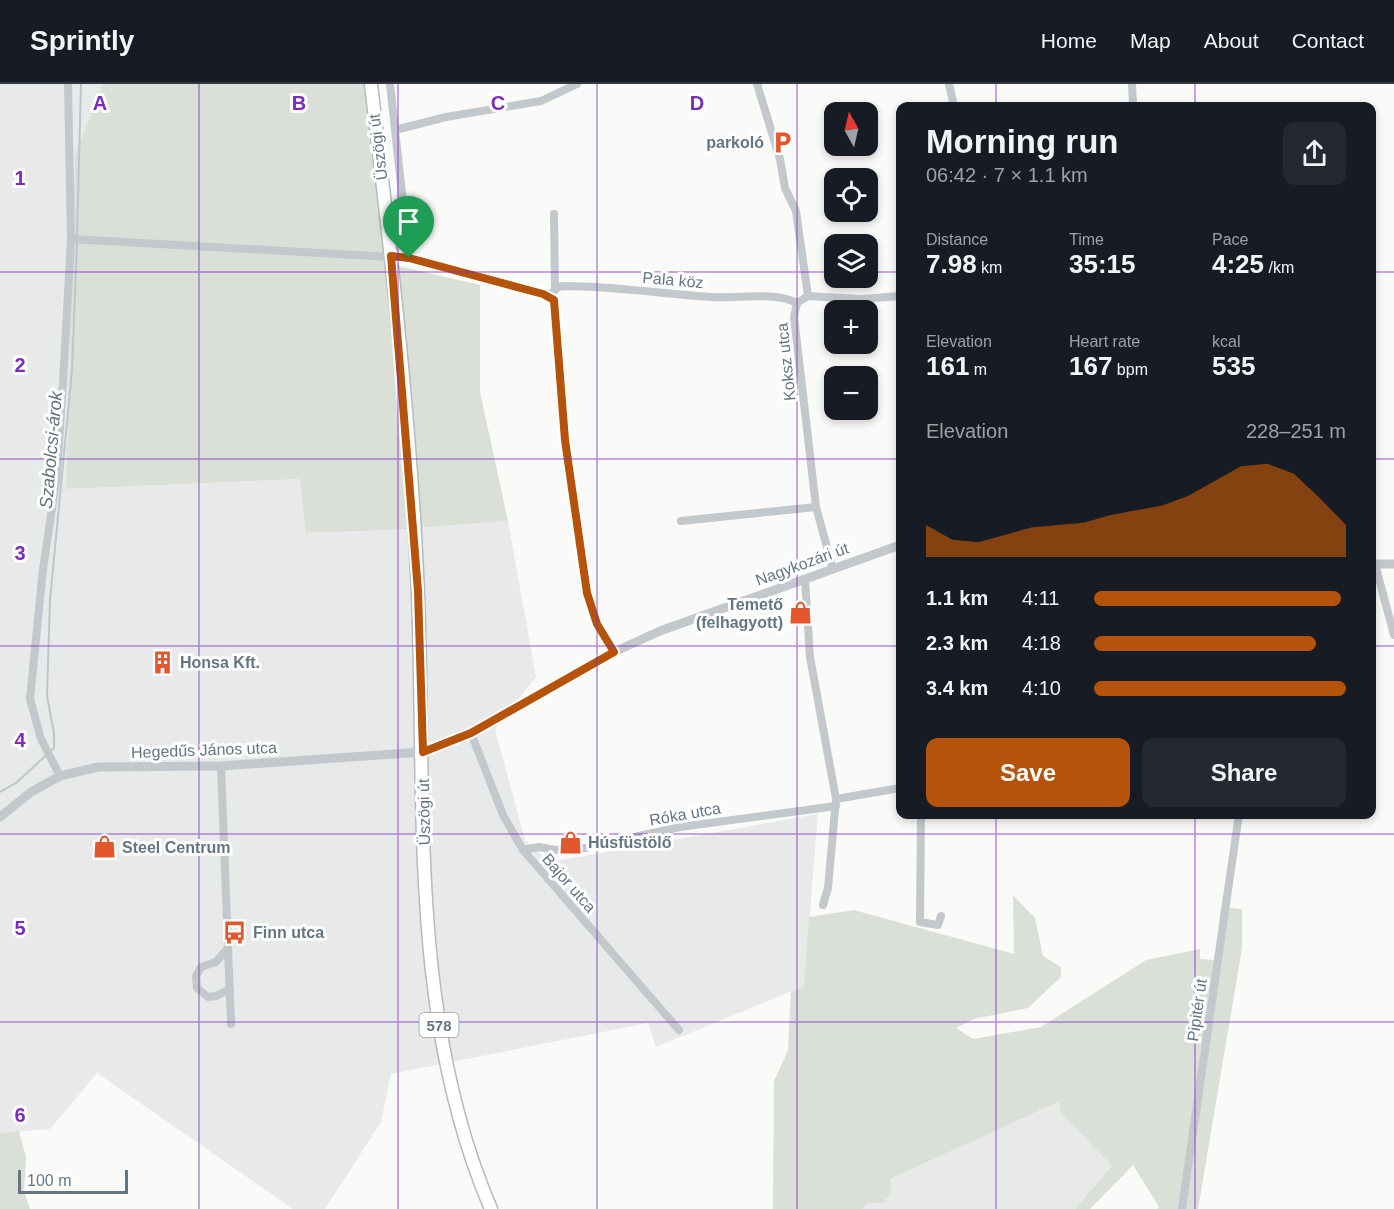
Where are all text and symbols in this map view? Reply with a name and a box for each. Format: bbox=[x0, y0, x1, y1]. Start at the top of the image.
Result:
text: Sprintly bbox=[30, 25, 134, 56]
text: Home bbox=[1041, 29, 1097, 52]
text: Map bbox=[1130, 29, 1171, 52]
text: About bbox=[1204, 29, 1259, 52]
text: Contact bbox=[1292, 29, 1364, 52]
text: A bbox=[93, 92, 107, 114]
text: B bbox=[292, 92, 306, 114]
text: C bbox=[491, 92, 505, 114]
text: D bbox=[690, 92, 704, 114]
north arrow bbox=[824, 102, 878, 156]
map controls bbox=[824, 102, 878, 420]
street label: Üszögi út bbox=[365, 112, 391, 181]
button: share bbox=[1283, 122, 1346, 185]
text: Morning run bbox=[926, 123, 1118, 160]
parking icon: parkoló bbox=[769, 129, 795, 155]
place label: parkoló bbox=[706, 134, 764, 151]
text: 06:42 · 7 × 1.1 km bbox=[926, 164, 1088, 186]
text: 1 bbox=[14, 167, 26, 189]
button: locate bbox=[824, 168, 878, 222]
pin bbox=[383, 196, 434, 258]
icon: arrive bbox=[392, 205, 425, 238]
text: Distance bbox=[926, 231, 988, 248]
text: Time bbox=[1069, 231, 1104, 248]
text: Pace bbox=[1212, 231, 1248, 248]
button: layers bbox=[824, 234, 878, 288]
text: 7.98 bbox=[926, 249, 977, 279]
text: 35:15 bbox=[1069, 249, 1136, 279]
text: 4:25 bbox=[1212, 249, 1264, 279]
text: km bbox=[977, 259, 1002, 276]
text: /km bbox=[1264, 259, 1294, 276]
street label: Pala köz bbox=[642, 269, 704, 291]
button: + bbox=[824, 300, 878, 354]
street label: Koksz utca bbox=[773, 322, 799, 402]
text: Elevation bbox=[926, 333, 992, 350]
text: Heart rate bbox=[1069, 333, 1140, 350]
text: kcal bbox=[1212, 333, 1240, 350]
text: 161 bbox=[926, 351, 969, 381]
text: 167 bbox=[1069, 351, 1112, 381]
text: 535 bbox=[1212, 351, 1255, 381]
text: 2 bbox=[14, 354, 26, 376]
text: m bbox=[969, 361, 987, 378]
text: bpm bbox=[1112, 361, 1148, 378]
button: − bbox=[824, 366, 878, 420]
water label: Szabolcsi-árok bbox=[36, 389, 66, 510]
text: Elevation bbox=[926, 420, 1008, 442]
text: 228–251 m bbox=[1246, 420, 1346, 442]
street label: Nagykozári út bbox=[753, 539, 851, 589]
text: 3 bbox=[14, 542, 26, 564]
text: 1.1 km bbox=[926, 587, 988, 609]
text: 4:11 bbox=[1022, 587, 1059, 609]
place label: Temető (felhagyott) bbox=[696, 596, 783, 631]
shop icon: Temető (felhagyott) bbox=[788, 600, 814, 626]
text: 2.3 km bbox=[926, 632, 988, 654]
text: 4:18 bbox=[1022, 632, 1061, 654]
building icon: Honsa Kft. bbox=[149, 649, 175, 675]
place label: Honsa Kft. bbox=[180, 654, 260, 671]
text: 3.4 km bbox=[926, 677, 988, 699]
text: 4:10 bbox=[1022, 677, 1061, 699]
text: 4 bbox=[14, 729, 26, 751]
button: Save bbox=[926, 738, 1130, 807]
button: Share bbox=[1142, 738, 1346, 807]
street label: Hegedűs János utca bbox=[131, 739, 277, 761]
street label: Üszögi út bbox=[415, 778, 433, 845]
street label: Róka utca bbox=[648, 799, 722, 829]
shop icon: Húsfüstölő bbox=[557, 829, 583, 855]
shop icon: Steel Centrum bbox=[91, 834, 117, 860]
place label: Húsfüstölő bbox=[588, 834, 672, 851]
place label: Steel Centrum bbox=[122, 839, 230, 856]
street label: Bajor utca bbox=[539, 850, 599, 916]
text: 5 bbox=[14, 917, 26, 939]
bus stop icon: Finn utca bbox=[222, 919, 248, 945]
place label: Finn utca bbox=[253, 924, 324, 941]
street label: Pipitér út bbox=[1184, 977, 1210, 1042]
road number: 578 bbox=[420, 1013, 458, 1037]
text: 6 bbox=[14, 1104, 26, 1126]
scale bar bbox=[18, 1167, 128, 1194]
text: 100 m bbox=[27, 1172, 71, 1189]

